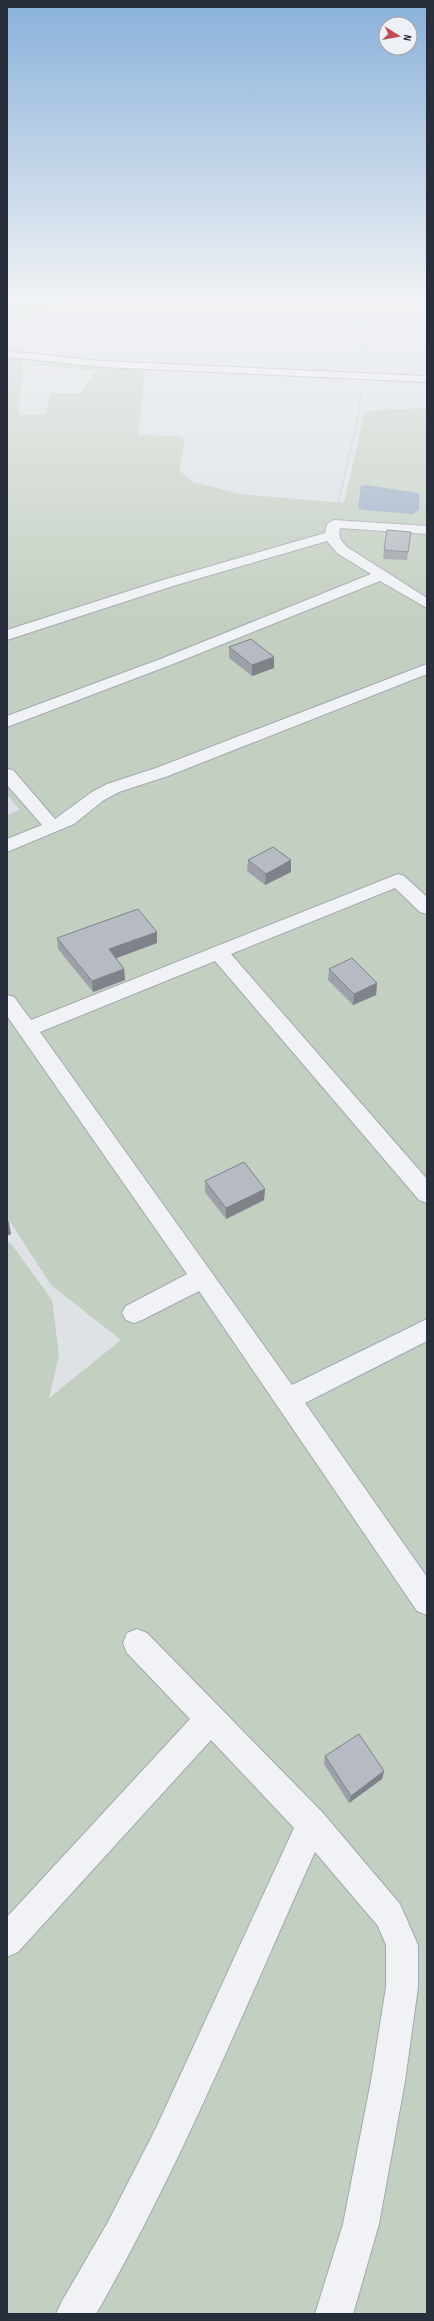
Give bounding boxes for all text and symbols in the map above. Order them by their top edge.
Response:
north arrow [378,16,418,56]
text: N [400,34,414,42]

